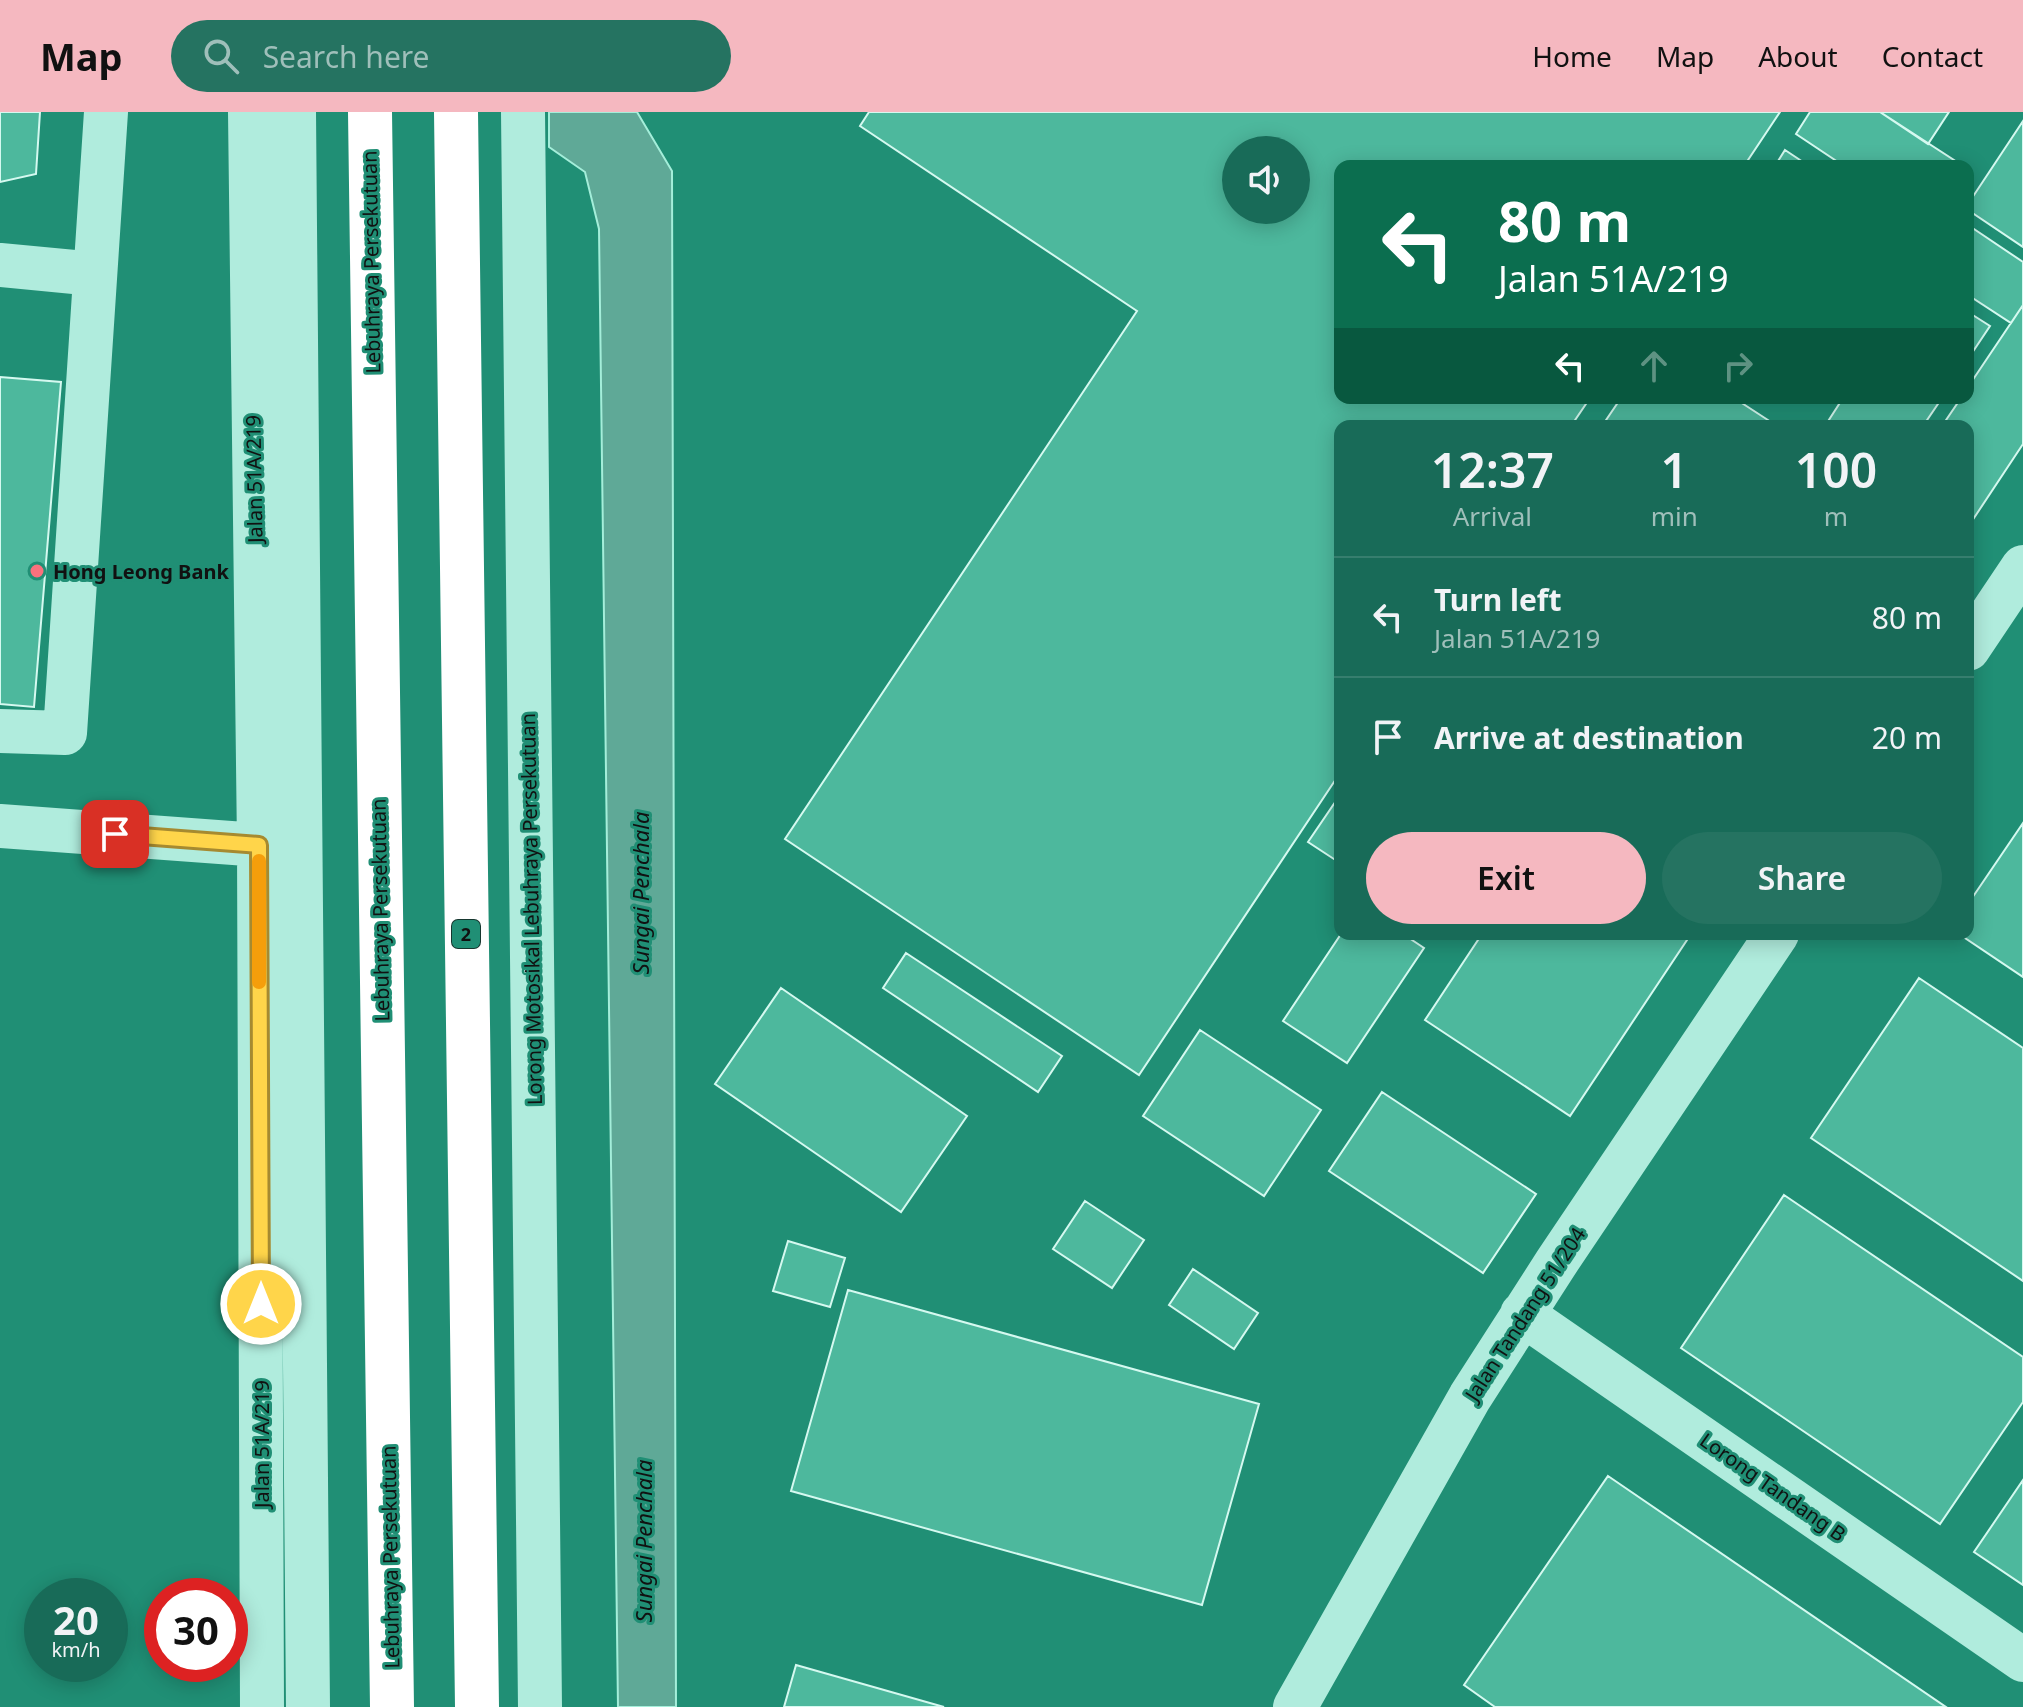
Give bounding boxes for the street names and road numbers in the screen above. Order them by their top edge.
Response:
street label: Lebuhraya Persekutuan [356,150,386,374]
street label: Jalan 51A/219 [239,415,269,545]
street label: Lorong Motosikal Lebuhraya Persekutuan [514,713,548,1105]
street label: Lebuhraya Persekutuan [365,798,395,1022]
road number: 2 [452,920,480,948]
street label: Jalan Tandang 51/204 [1458,1222,1592,1408]
street label: Jalan 51A/219 [248,1380,275,1510]
street label: Lorong Tandang B [1695,1427,1851,1547]
street label: Lebuhraya Persekutuan [375,1445,405,1669]

